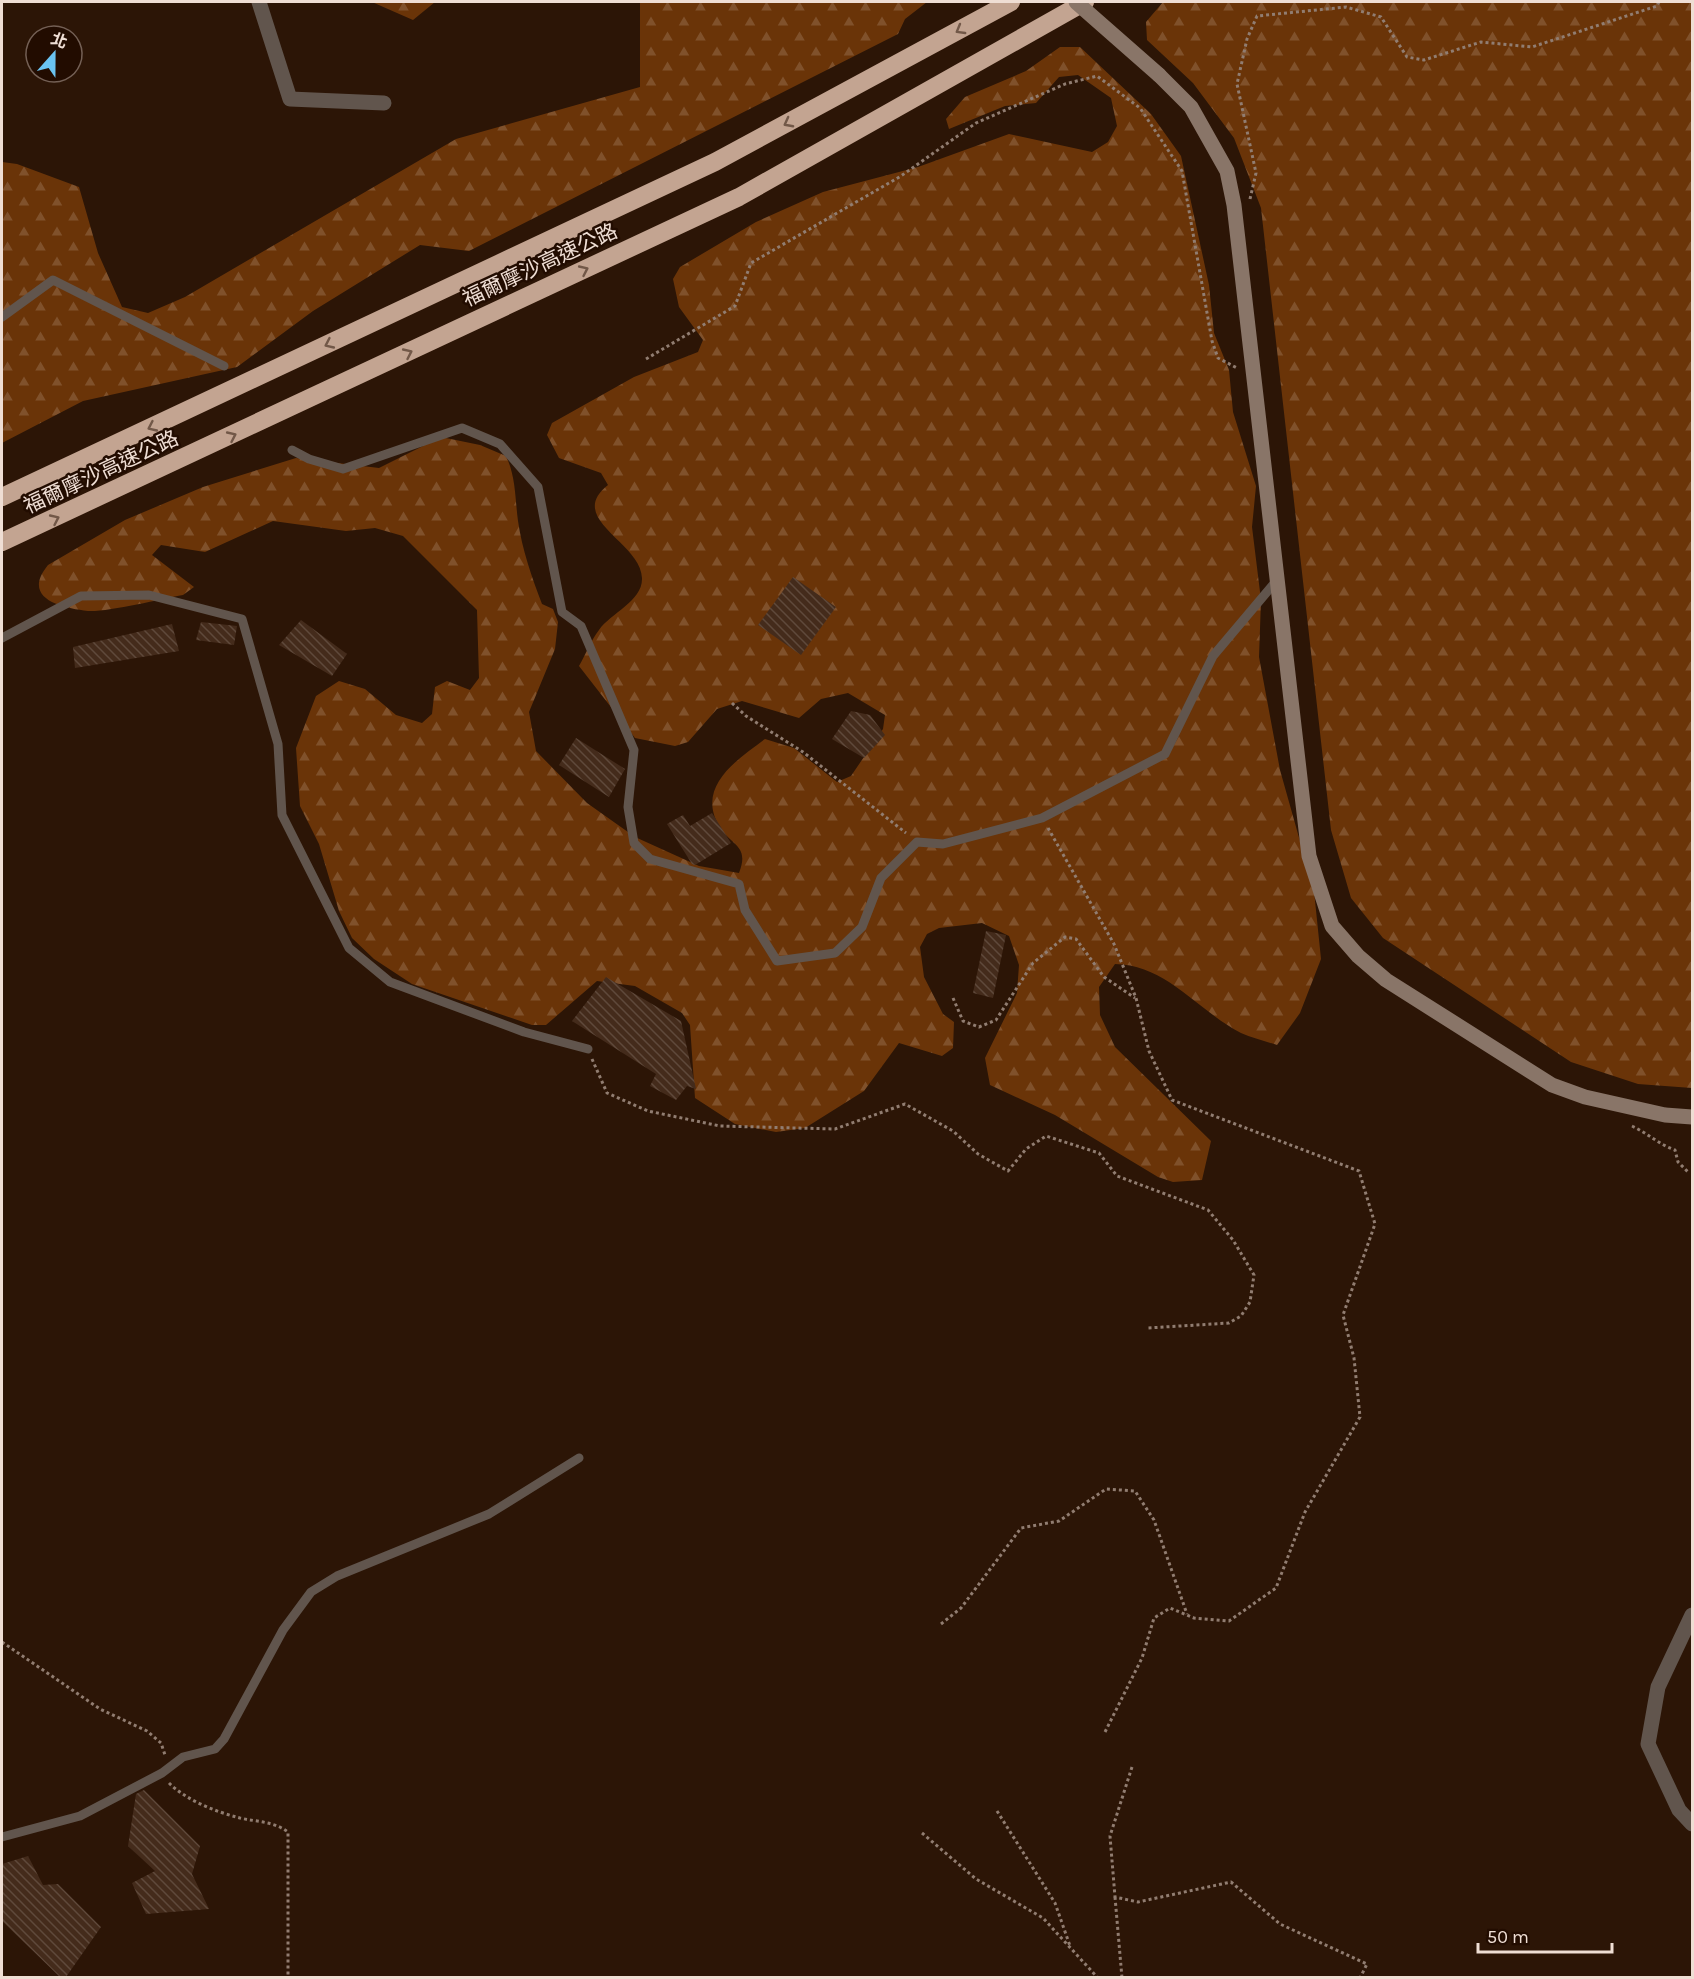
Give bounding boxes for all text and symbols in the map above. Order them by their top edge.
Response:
one-way arrow [956,23,966,35]
north arrow [24,24,84,84]
text: 北 [48,29,70,52]
one-way arrow [784,116,795,127]
street label: 福爾摩沙高速公路 [459,219,621,311]
one-way arrow [578,265,589,277]
one-way arrow [324,337,335,349]
one-way arrow [401,348,412,360]
one-way arrow [148,420,159,432]
street label: 福爾摩沙高速公路 [20,426,182,518]
one-way arrow [225,431,236,443]
one-way arrow [49,515,60,527]
scale bar [1478,1916,1612,1954]
text: 50 m [1487,1926,1529,1948]

